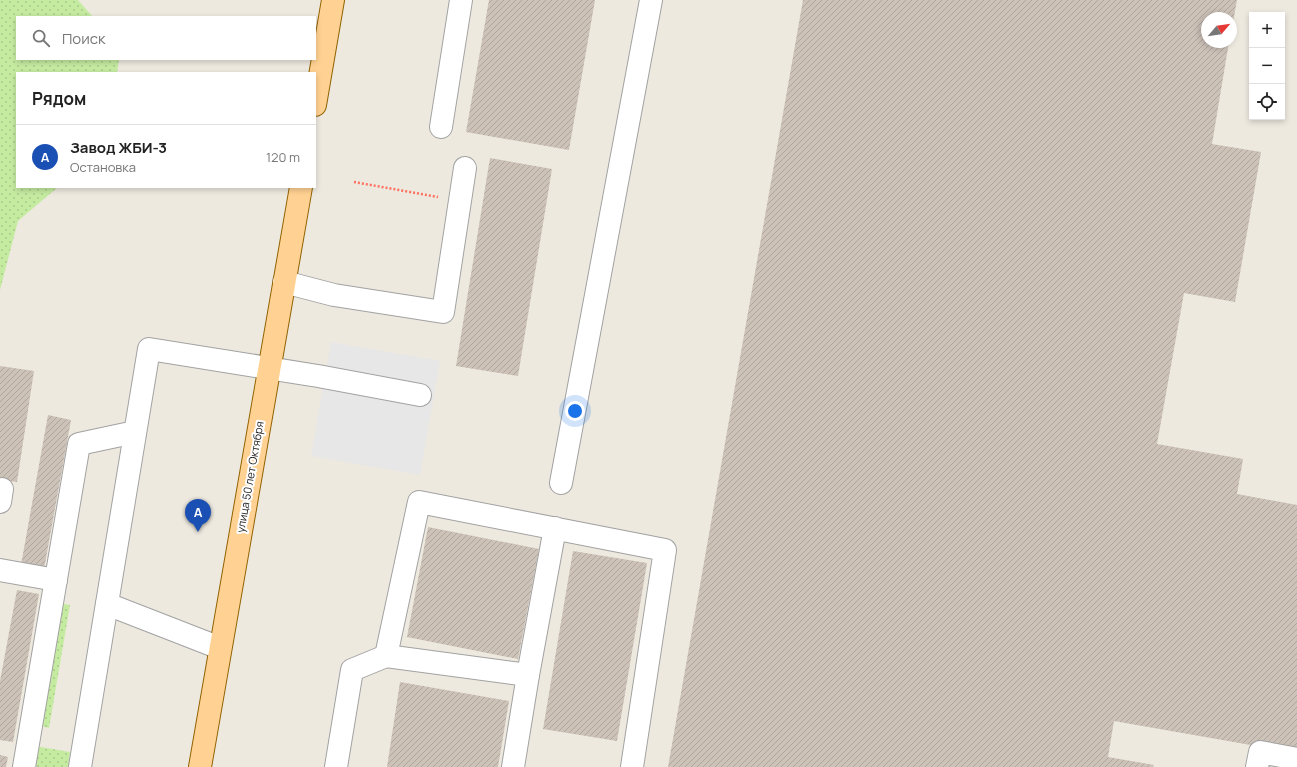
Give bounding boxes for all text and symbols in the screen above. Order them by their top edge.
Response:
north arrow [1201,12,1237,48]
map controls [1249,12,1285,120]
button: + [1249,12,1285,48]
search box [16,16,316,60]
icon: search [30,27,52,49]
text: Поиск [62,28,106,49]
button: − [1249,48,1285,84]
button: locate [1249,84,1285,120]
text: Рядом [32,87,86,110]
text: Завод ЖБИ-3 [70,137,167,158]
text: A [41,148,49,166]
text: 120 m [266,148,300,166]
text: Остановка [70,158,136,176]
your location [565,401,585,421]
street label: улица 50 лет Октября [232,420,267,534]
pin: A [185,499,211,532]

